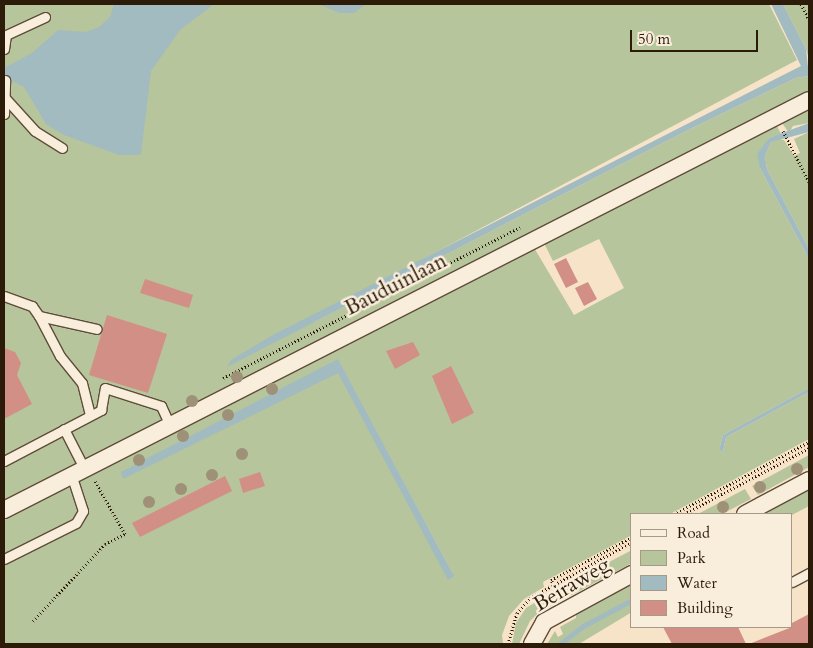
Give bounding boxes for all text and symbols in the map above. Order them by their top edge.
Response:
scale bar [633,20,760,52]
text: 50 m [638,29,670,49]
street label: Bauduinlaan [341,249,451,321]
legend [630,513,793,628]
text: Road [677,523,710,543]
text: Park [677,548,706,568]
street label: Beiraweg [529,552,615,618]
text: Water [677,573,717,593]
text: Building [677,598,733,618]

